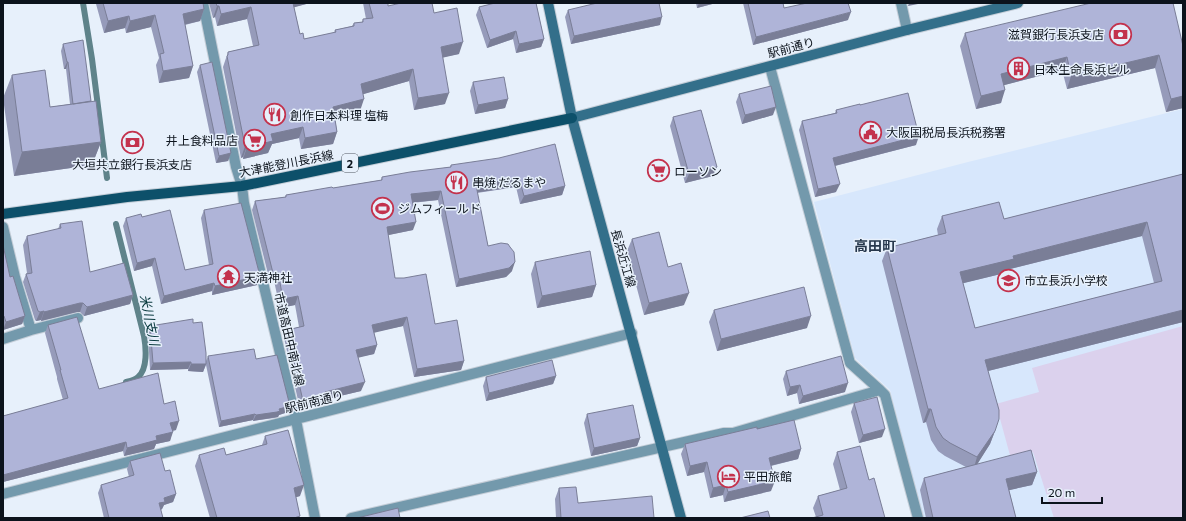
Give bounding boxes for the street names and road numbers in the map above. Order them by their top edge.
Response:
street label: 駅前通り [766,34,816,60]
street label: 大津能登川長浜線 [238,147,334,179]
road number: 2 [342,154,358,172]
street label: 長浜近江線 [609,227,639,289]
street label: 市道高田中南北線 [272,291,308,387]
street label: 駅前南通り [283,387,345,415]

